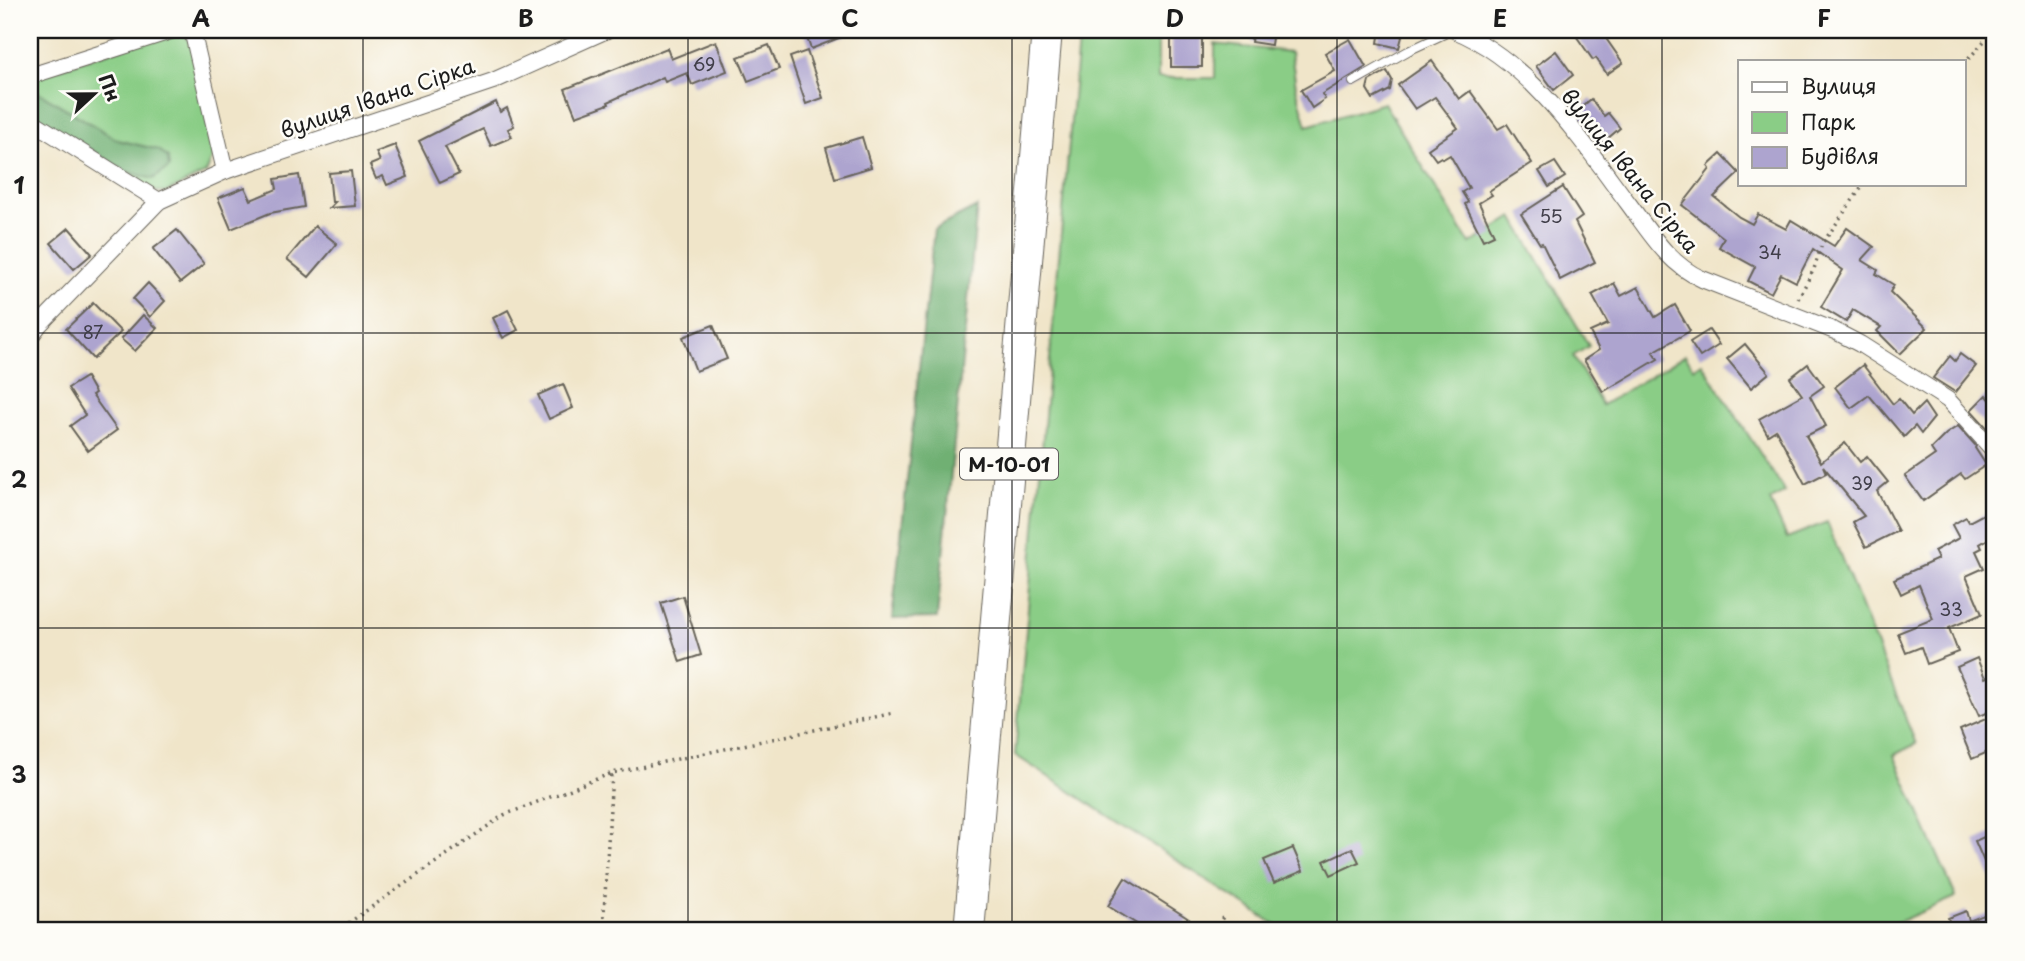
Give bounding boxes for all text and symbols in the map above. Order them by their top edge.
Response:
text: A [192,0,210,35]
text: B [518,0,534,35]
text: C [841,0,859,35]
text: D [1166,0,1184,35]
text: E [1493,0,1507,35]
text: F [1817,0,1831,35]
street label: вулиця Івана Сірка [275,49,479,145]
house number: 69 [693,50,715,77]
north arrow [60,60,130,130]
legend [1738,60,1966,186]
text: Пн [93,69,129,105]
text: Вулиця [1801,69,1877,101]
street label: вулиця Івана Сірка [1554,81,1708,259]
text: Парк [1801,105,1856,137]
text: Будівля [1801,139,1879,171]
text: 1 [14,167,25,202]
house number: 55 [1539,202,1563,229]
house number: 34 [1758,238,1782,265]
house number: 87 [83,318,103,345]
road number: М-10-01 [960,449,1058,480]
text: 2 [11,461,27,496]
house number: 39 [1851,469,1873,496]
house number: 33 [1939,595,1963,622]
text: 3 [11,756,27,791]

